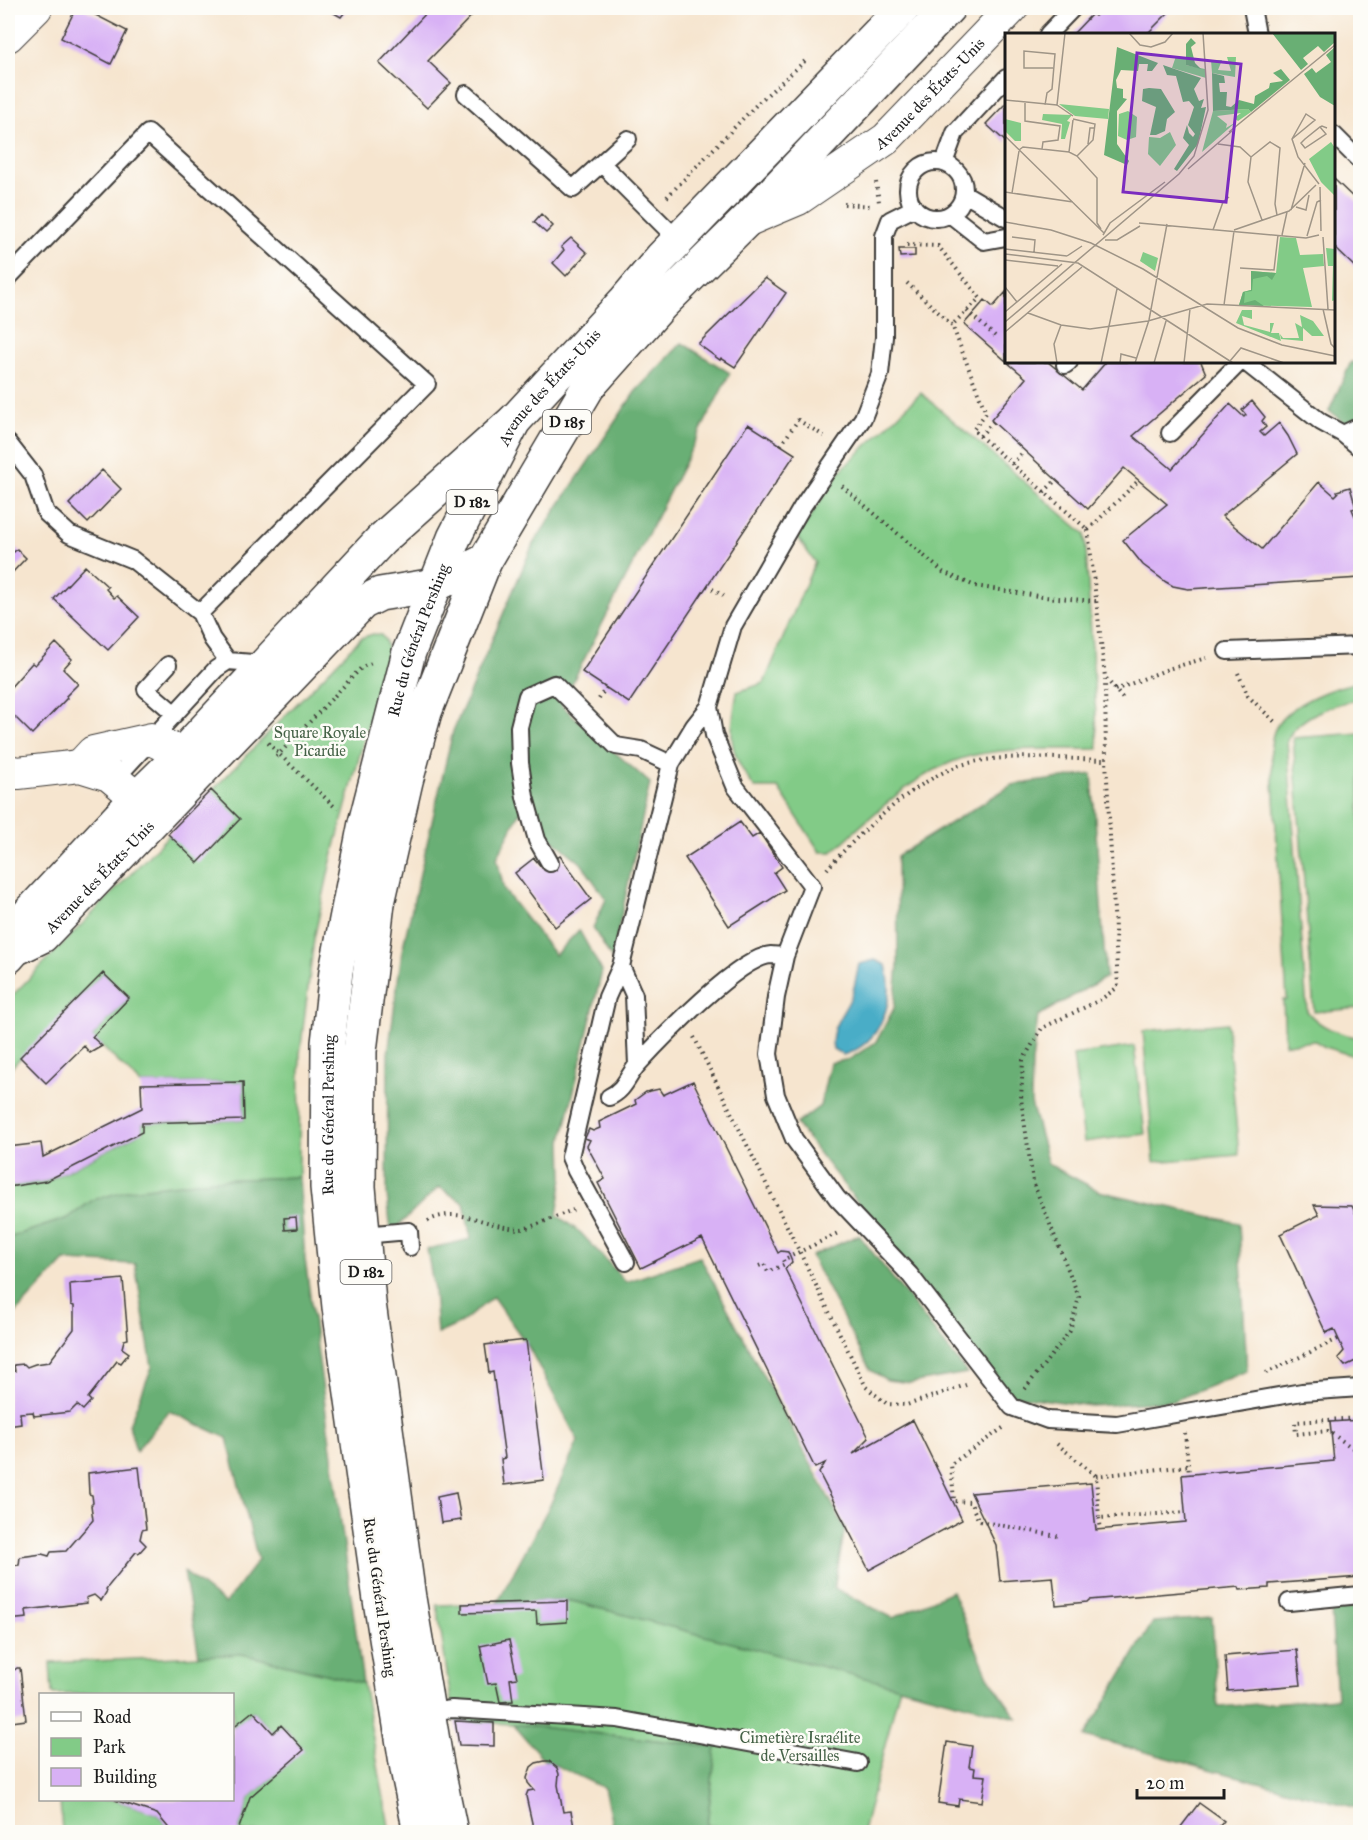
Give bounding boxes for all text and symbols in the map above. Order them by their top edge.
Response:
street label: Avenue des États-Unis [870,33,988,154]
inset map [1005,33,1335,363]
street label: Avenue des États-Unis [493,324,604,449]
road number: D 185 [543,410,591,434]
road number: D 182 [446,490,498,514]
street label: Rue du Général Pershing [383,560,454,718]
park label: Square Royale Picardie [274,723,367,760]
street label: Avenue des États-Unis [40,816,158,937]
street label: Rue du Général Pershing [317,1033,339,1196]
road number: D 182 [340,1260,392,1284]
street label: Rue du Général Pershing [358,1516,401,1679]
legend [39,1693,234,1801]
text: Road [93,1706,131,1728]
park label: Cimetière Israélite de Versailles [740,1728,861,1765]
text: Park [93,1736,126,1758]
scale bar [1137,1762,1224,1800]
text: Building [93,1766,157,1789]
text: 20 m [1146,1772,1184,1794]

